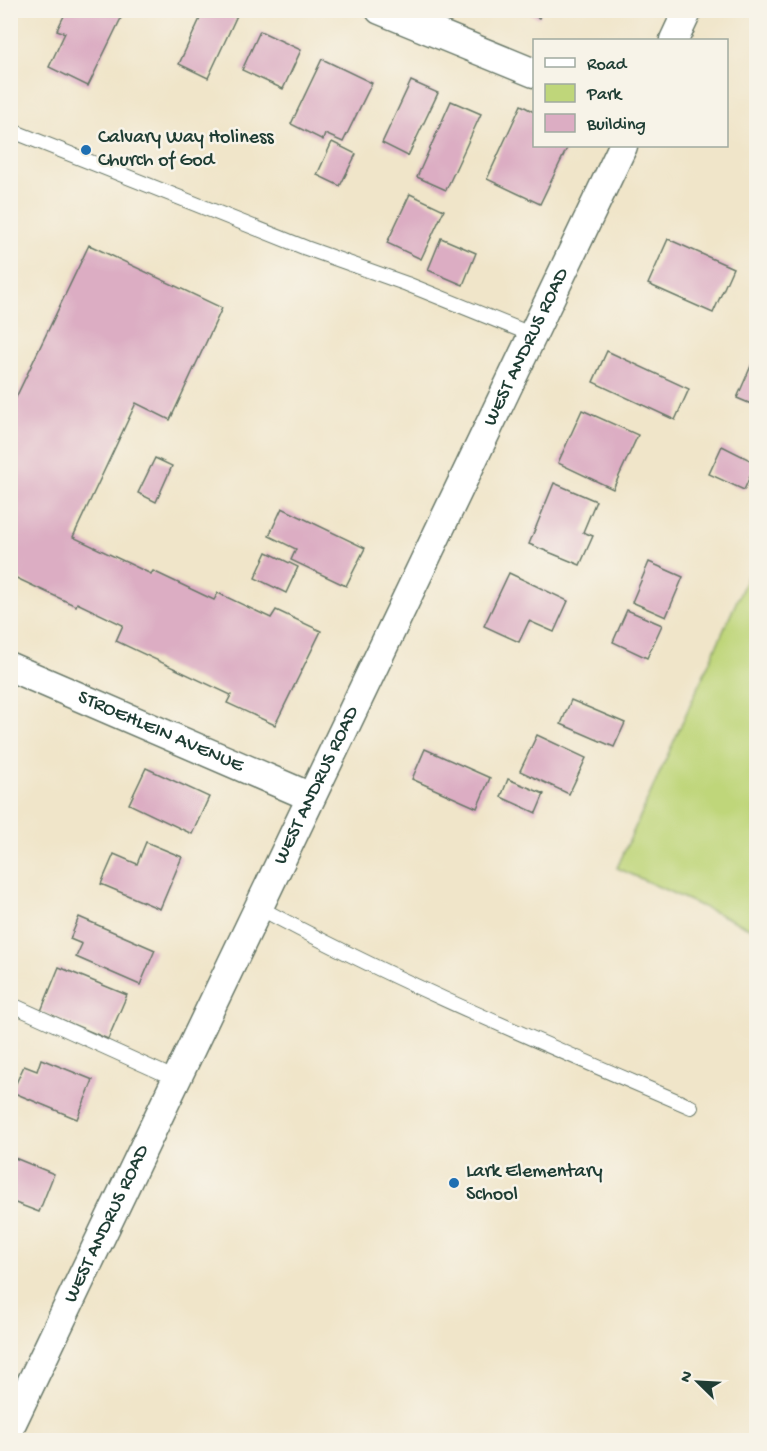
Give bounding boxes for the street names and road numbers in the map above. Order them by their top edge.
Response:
street label: WEST ANDRUS ROAD [479,264,575,430]
street label: STROEHLEIN AVENUE [74,686,248,779]
street label: WEST ANDRUS ROAD [269,702,365,868]
street label: WEST ANDRUS ROAD [60,1140,155,1307]

